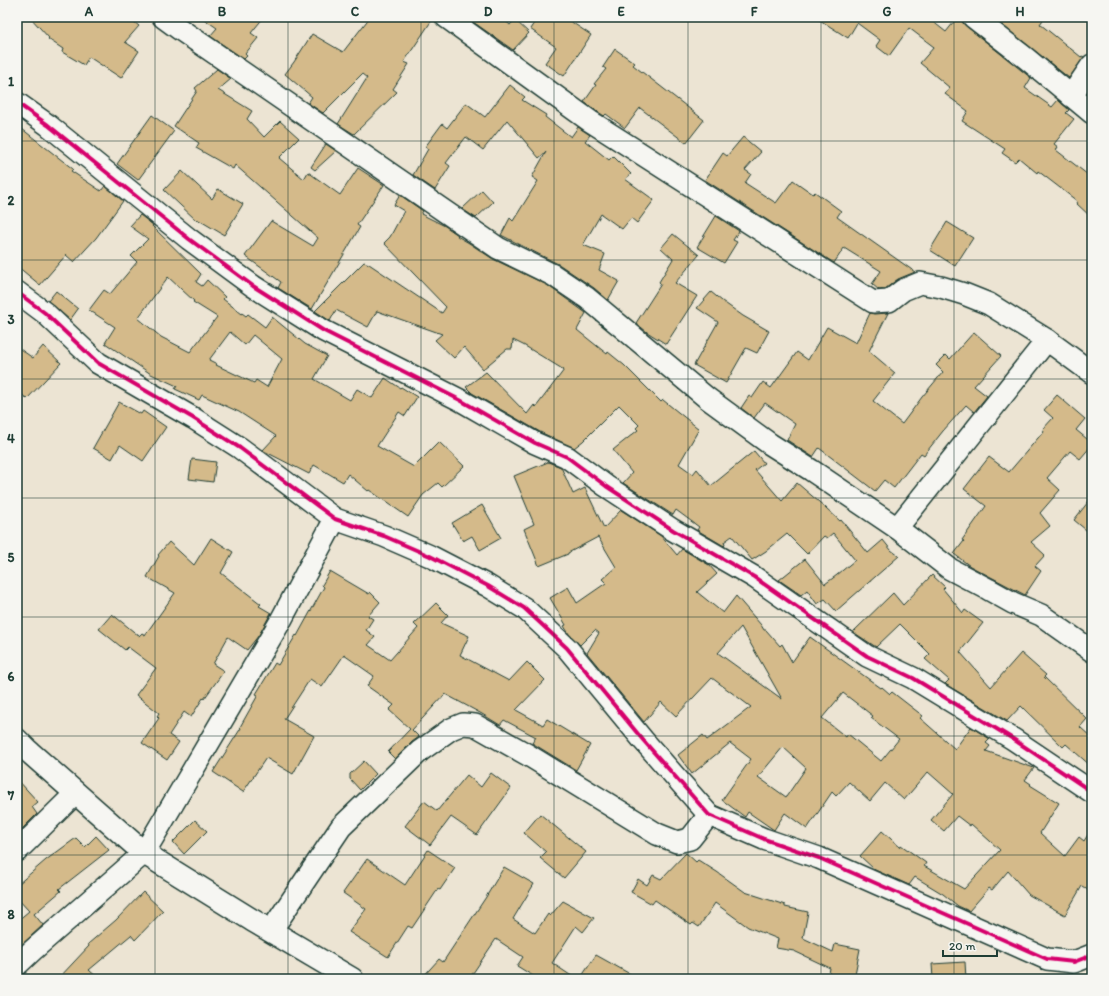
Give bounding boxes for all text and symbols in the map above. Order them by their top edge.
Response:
text: A [84,4,94,19]
text: B [218,4,227,19]
text: C [351,4,360,19]
text: D [484,4,493,19]
text: E [617,4,625,19]
text: F [751,4,758,19]
text: G [883,4,892,19]
text: H [1016,4,1025,19]
text: 1 [8,74,14,89]
text: 2 [8,193,15,208]
text: 3 [7,312,15,327]
text: 4 [7,431,15,446]
text: 5 [8,550,15,565]
text: 6 [8,669,15,684]
text: 7 [7,788,15,803]
text: 8 [7,907,15,922]
scale bar [943,932,997,958]
text: 20 m [949,939,976,953]

